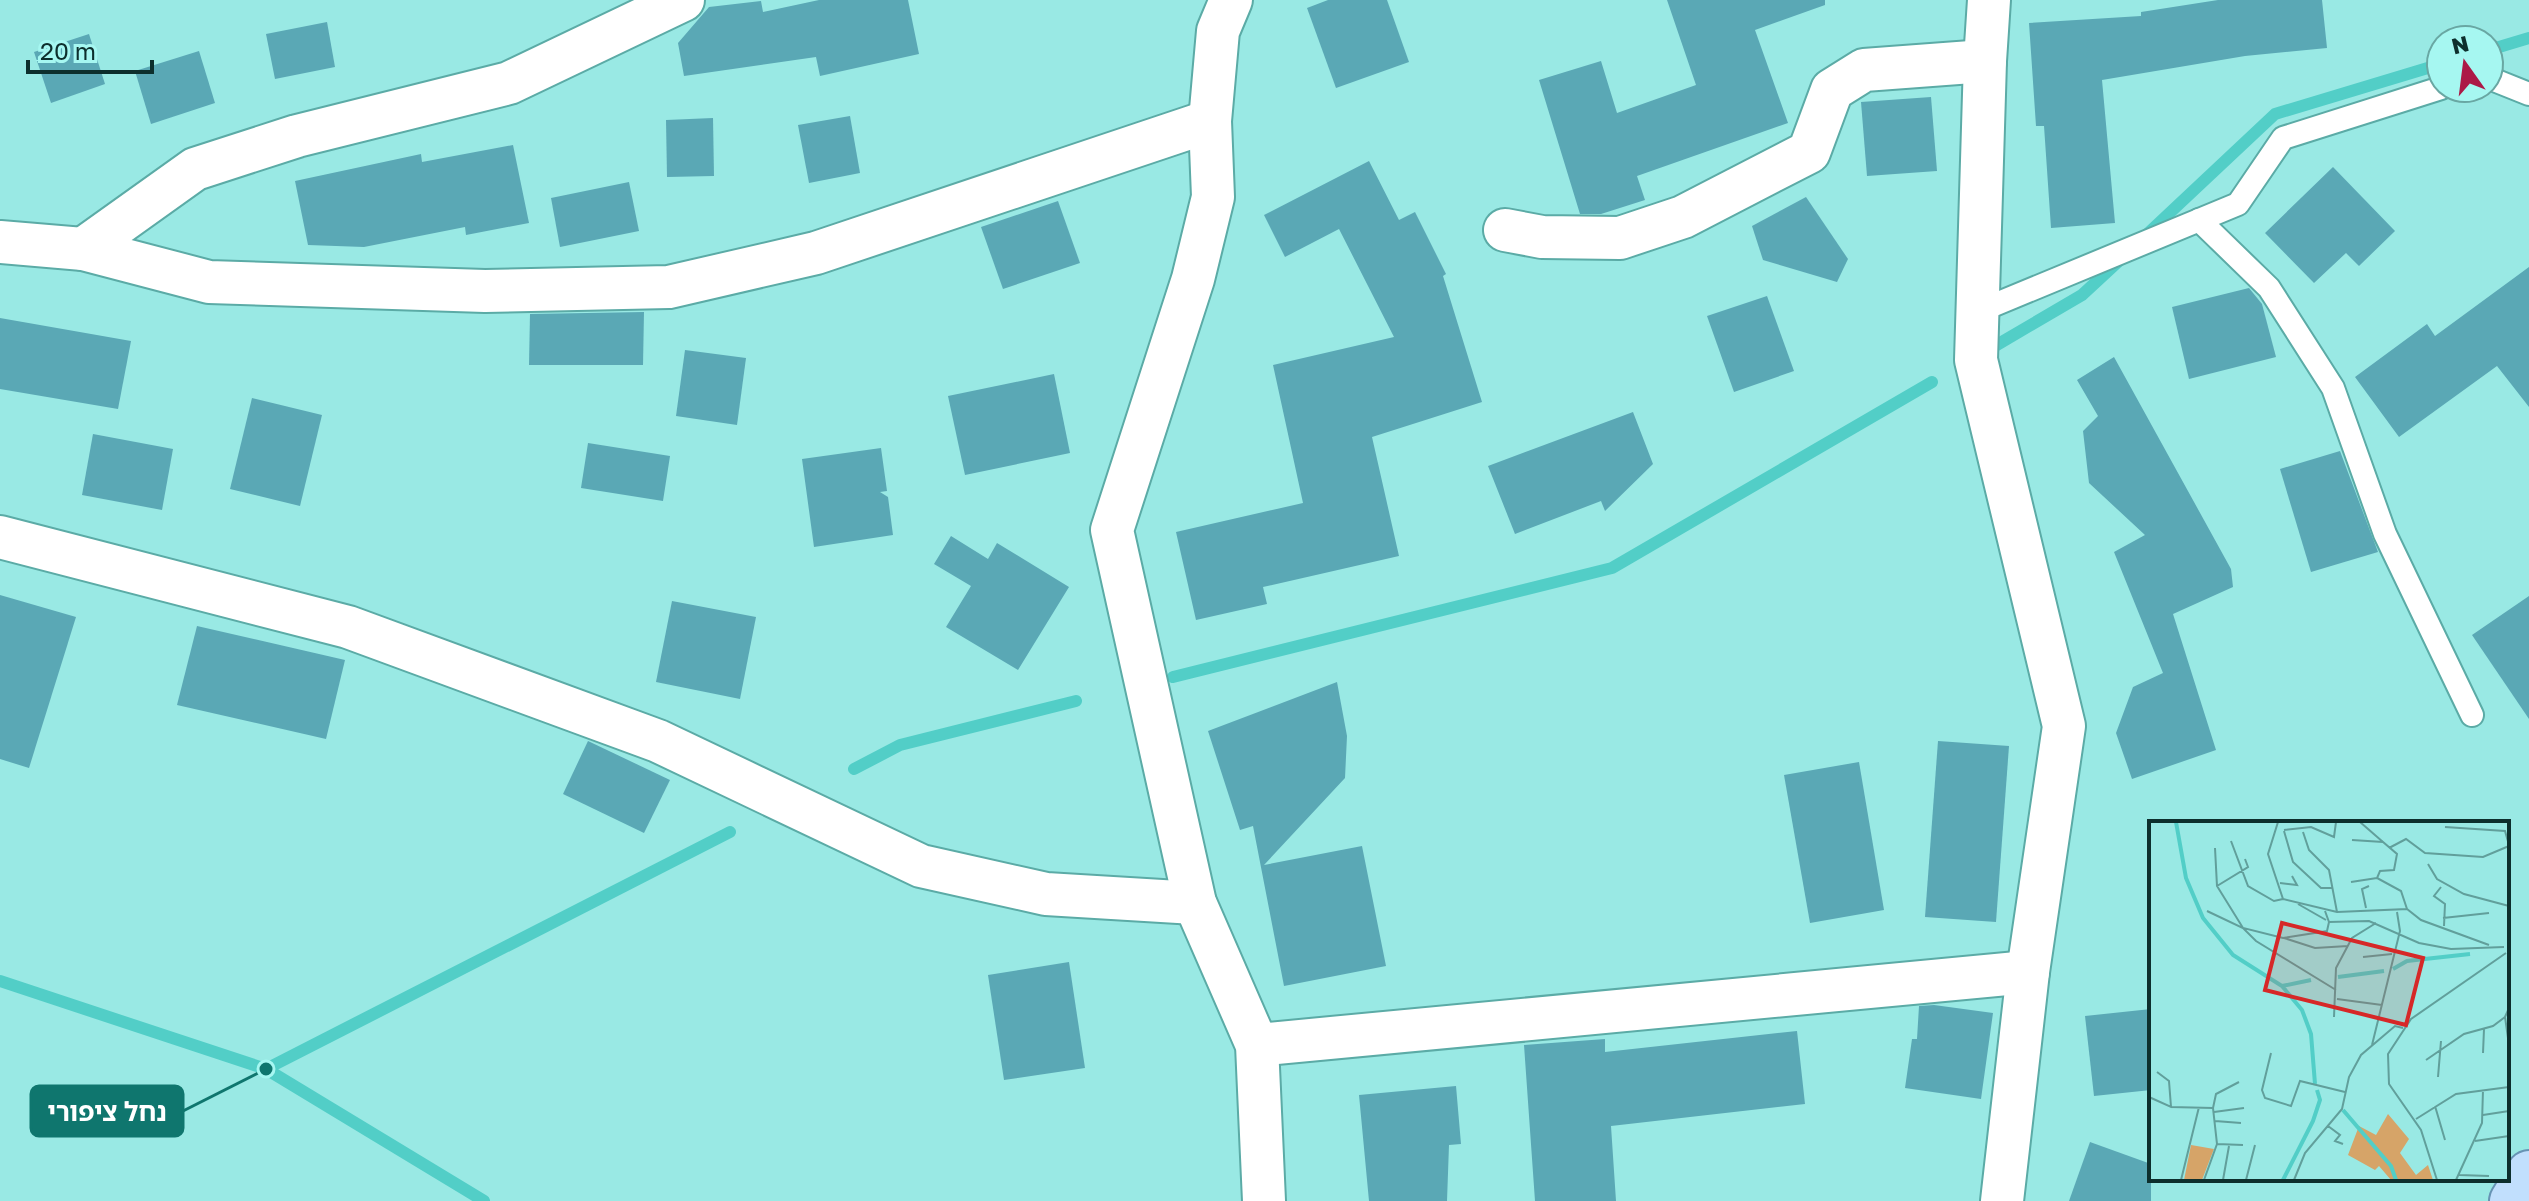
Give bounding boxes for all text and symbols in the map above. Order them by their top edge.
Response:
scale bar [28,24,152,74]
north arrow [2425,24,2505,104]
text: N [2449,29,2471,59]
text: 20 m [40,36,96,65]
inset map [2149,821,2509,1181]
callout: נחל ציפורי [31,1086,183,1136]
text: נחל ציפורי [47,1096,167,1127]

